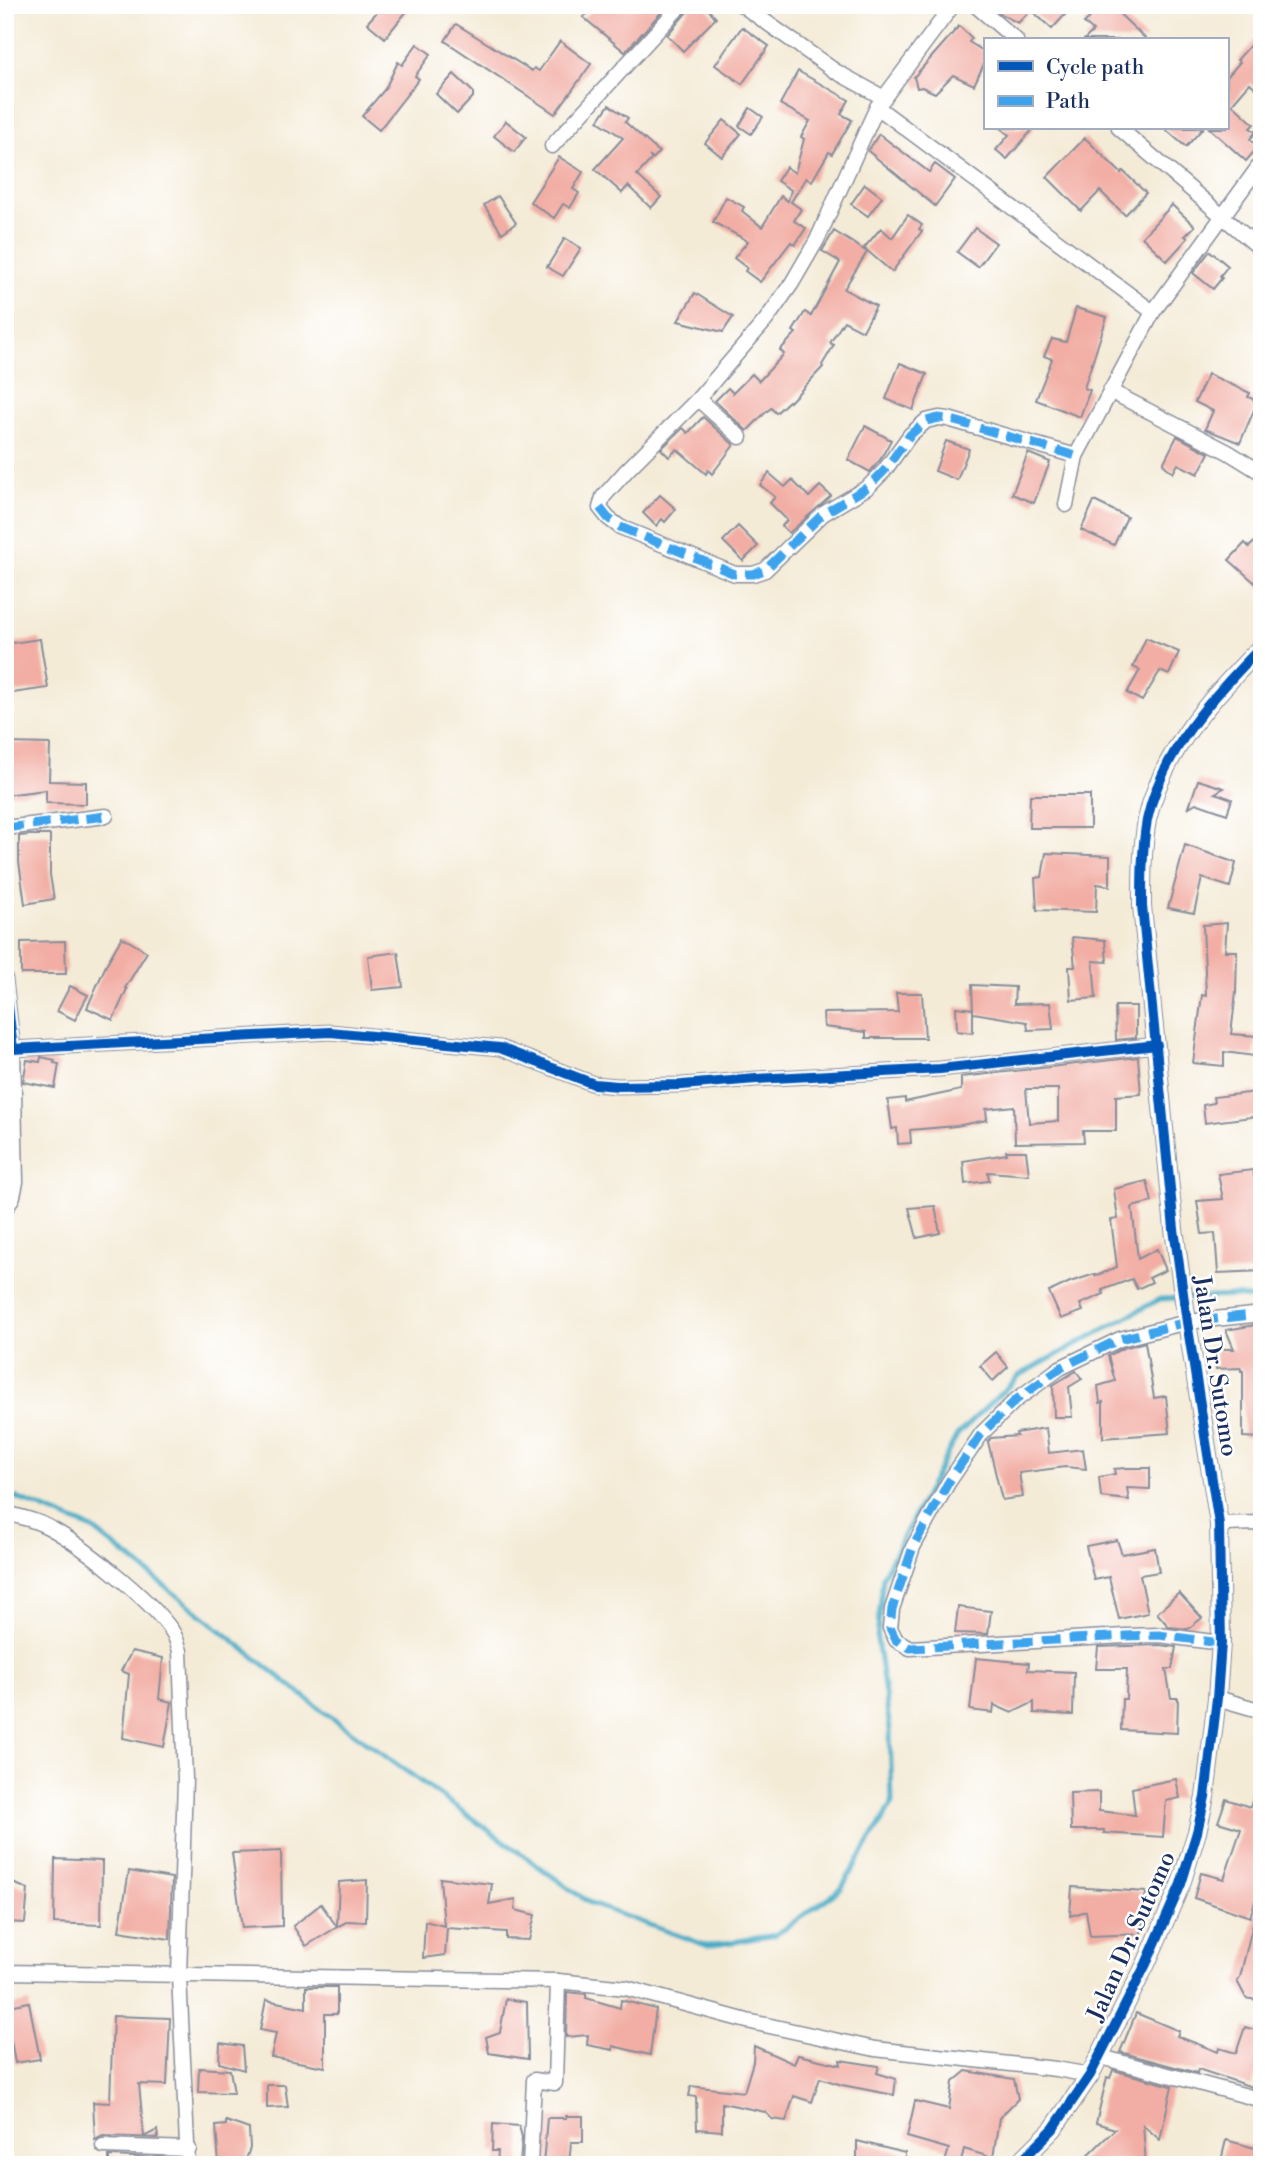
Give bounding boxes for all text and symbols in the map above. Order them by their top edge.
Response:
legend [984,38,1228,130]
text: Cycle path [1046,55,1145,81]
text: Path [1046,89,1091,115]
street label: Jalan Dr. Sutomo [1186,1272,1244,1459]
street label: Jalan Dr. Sutomo [1081,1847,1183,2027]

